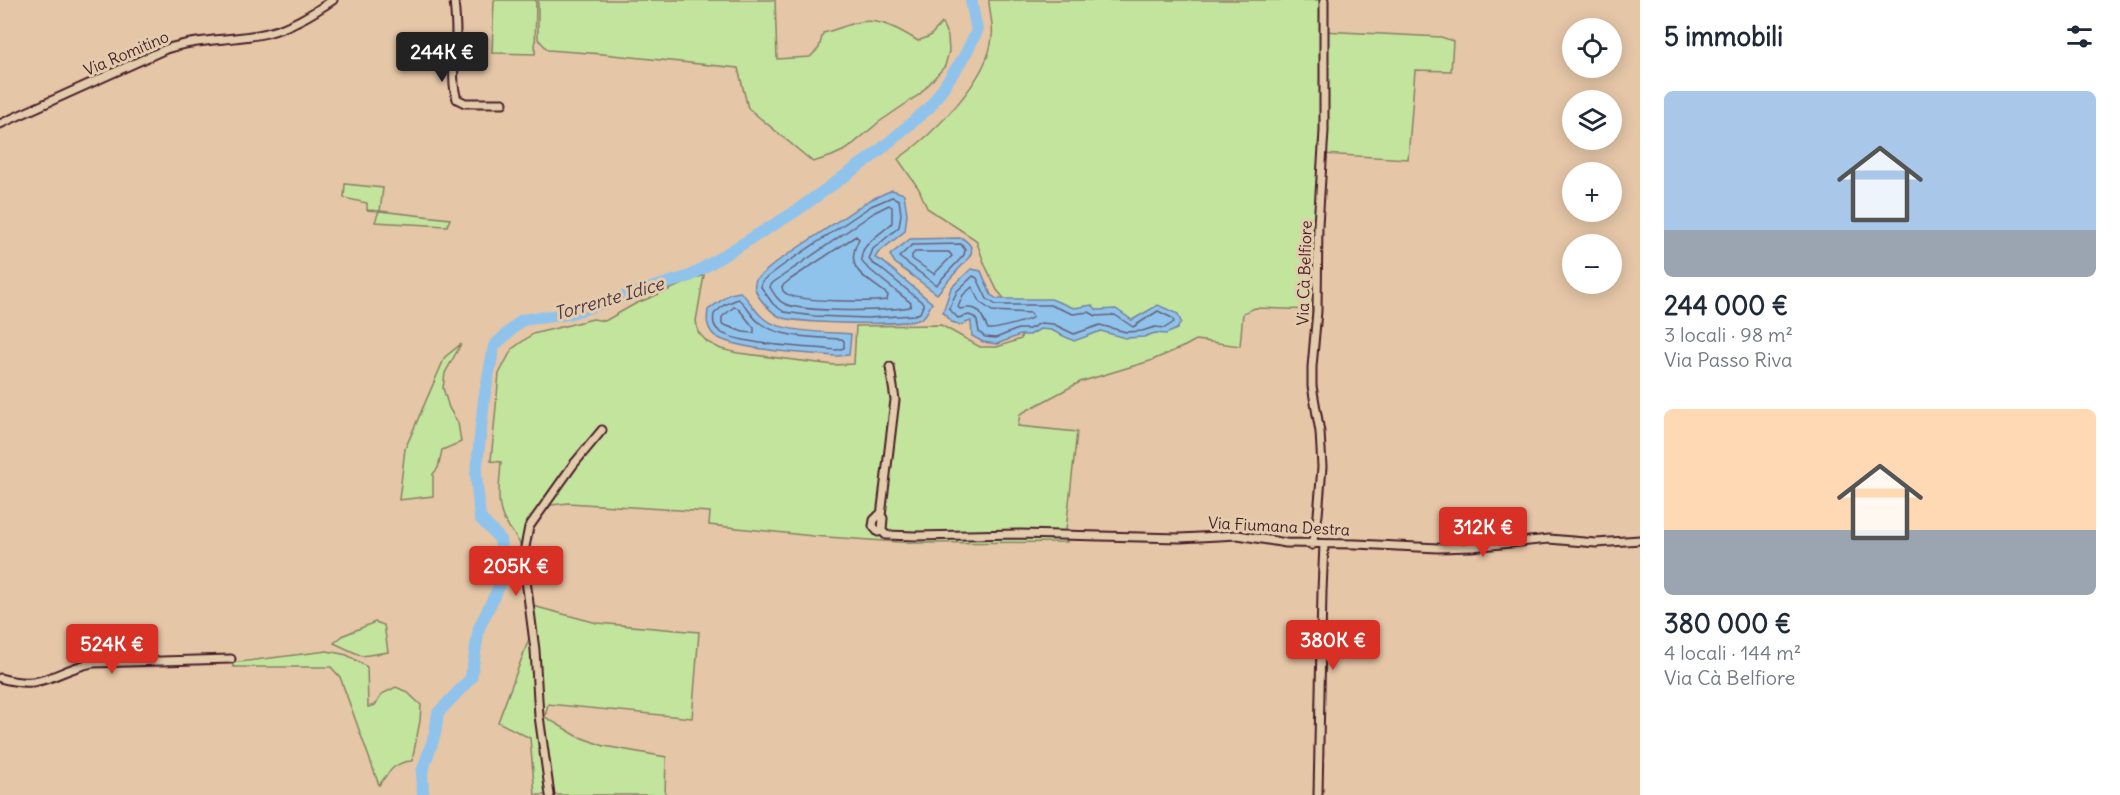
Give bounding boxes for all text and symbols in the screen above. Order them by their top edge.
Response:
map controls [1562,18,1622,294]
button: locate [1562,18,1622,78]
text: 5 immobili [1664,20,1783,53]
icon: filters [2063,20,2096,53]
street label: Via Romitino [80,26,172,80]
pin: 244K € [393,32,491,83]
text: 244K € [410,39,474,64]
button: layers [1562,90,1622,150]
icon: home [1826,130,1934,238]
button: + [1562,162,1622,222]
street label: Via Cà Belfiore [1292,220,1316,326]
button: − [1562,234,1622,294]
water label: Torrente Idice [551,272,668,325]
text: 244 000 € [1664,289,1788,322]
text: 3 locali · 98 m² [1664,322,1793,347]
text: Via Passo Riva [1664,347,1793,372]
icon: home [1826,448,1934,556]
pin: 312K € [1434,507,1532,558]
street label: Via Fiumana Destra [1208,512,1350,540]
text: 312K € [1453,514,1513,539]
pin: 205K € [467,546,565,597]
text: 205K € [483,553,549,578]
text: 380 000 € [1664,607,1791,640]
pin: 380K € [1284,620,1382,671]
pin: 524K € [63,624,161,675]
text: 380K € [1300,627,1366,652]
text: 524K € [80,631,144,656]
text: 4 locali · 144 m² [1664,640,1801,665]
text: Via Cà Belfiore [1664,665,1795,690]

